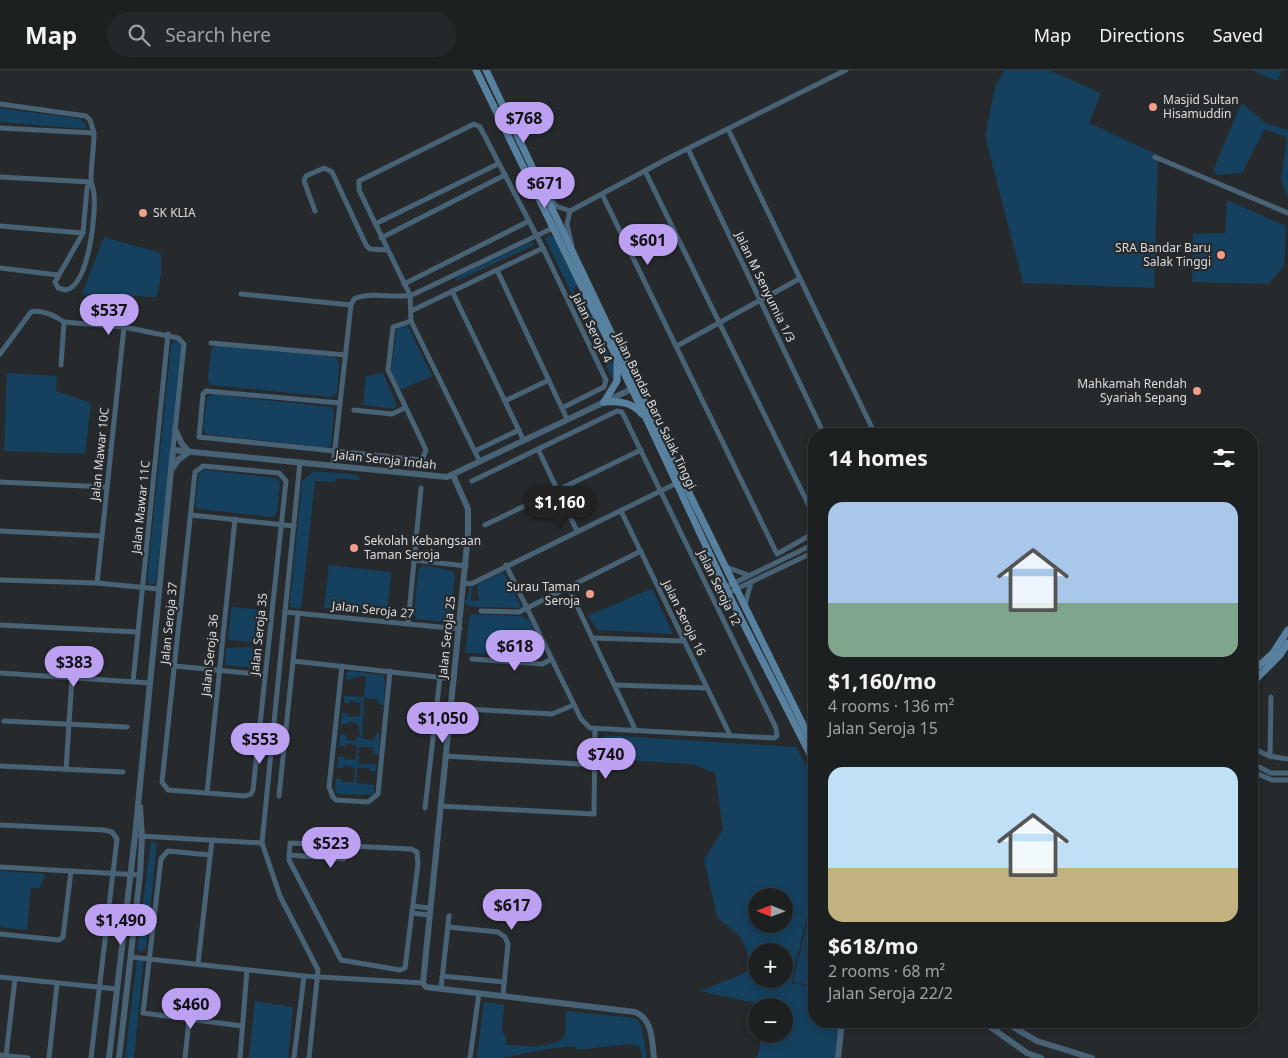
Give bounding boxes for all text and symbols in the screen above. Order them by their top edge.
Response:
search box [107,12,457,57]
text: Map [25,18,77,51]
icon: search [125,21,153,49]
text: Search here [165,22,271,48]
text: Map [1034,23,1071,47]
text: Directions [1099,23,1185,47]
text: Saved [1213,23,1263,47]
place label: Masjid Sultan Hisamuddin [1163,91,1239,122]
marker: Masjid Sultan Hisamuddin [1147,101,1159,113]
pin: $768 [494,102,554,144]
text: $768 [506,107,542,129]
pin: $671 [515,166,575,209]
text: $671 [527,172,563,194]
place label: SK KLIA [153,204,196,221]
marker: SK KLIA [137,207,149,219]
pin: $601 [618,224,678,266]
street label: Jalan M Senyumia 1/3 [731,228,800,345]
text: $601 [630,229,666,251]
place label: SRA Bandar Baru Salak Tinggi [1115,239,1211,270]
marker: SRA Bandar Baru Salak Tinggi [1215,249,1227,261]
street label: Jalan Seroja 4 [568,289,617,366]
pin: $537 [79,294,139,336]
text: $537 [91,299,127,321]
street label: Jalan Bandar Baru Salak Tinggi [610,329,701,492]
place label: Mahkamah Rendah Syariah Sepang [1077,375,1187,406]
marker: Mahkamah Rendah Syariah Sepang [1191,385,1203,397]
street label: Jalan Mawar 10C [86,406,113,502]
text: 14 homes [828,444,928,472]
icon: filters [1210,444,1238,472]
street label: Jalan Seroja Indah [334,446,437,473]
street label: Jalan Mawar 11C [127,459,154,555]
pin: $1,160 [519,486,601,528]
text: $1,160 [535,491,585,513]
place label: Sekolah Kebangsaan Taman Seroja [364,532,481,563]
icon: home [988,535,1078,625]
marker: Sekolah Kebangsaan Taman Seroja [348,542,360,554]
street label: Jalan Seroja 12 [693,546,745,629]
street label: Jalan Seroja 16 [658,576,710,659]
place label: Surau Taman Seroja [506,578,580,609]
street label: Jalan Seroja 37 [156,581,181,666]
marker: Surau Taman Seroja [584,588,596,600]
street label: Jalan Seroja 35 [246,592,271,677]
street label: Jalan Seroja 25 [434,595,459,680]
street label: Jalan Seroja 27 [330,597,415,622]
street label: Jalan Seroja 36 [197,613,222,698]
pin: $618 [485,630,545,672]
text: $618 [497,635,533,657]
pin: $383 [44,646,104,688]
text: $383 [56,651,92,673]
text: $1,160/mo [828,667,936,695]
text: 4 rooms · 136 m² [828,695,954,717]
pin: $1,050 [402,702,484,744]
text: $1,050 [418,707,468,729]
text: Jalan Seroja 15 [828,717,938,739]
pin: $553 [230,722,290,765]
text: $553 [242,728,278,750]
pin: $740 [576,738,636,780]
text: $740 [588,743,624,765]
icon: home [988,800,1078,890]
pin: $523 [301,826,361,869]
text: $523 [313,832,349,854]
pin: $617 [482,888,542,931]
north arrow [748,888,792,932]
map controls [748,888,793,1043]
text: $617 [494,894,530,916]
pin: $1,490 [80,904,162,946]
text: $1,490 [96,909,146,931]
text: $618/mo [828,932,918,960]
button: + [748,943,793,988]
text: 2 rooms · 68 m² [828,960,945,982]
text: Jalan Seroja 22/2 [828,982,953,1004]
pin: $460 [161,988,221,1030]
text: $460 [173,993,209,1015]
button: − [748,998,793,1043]

